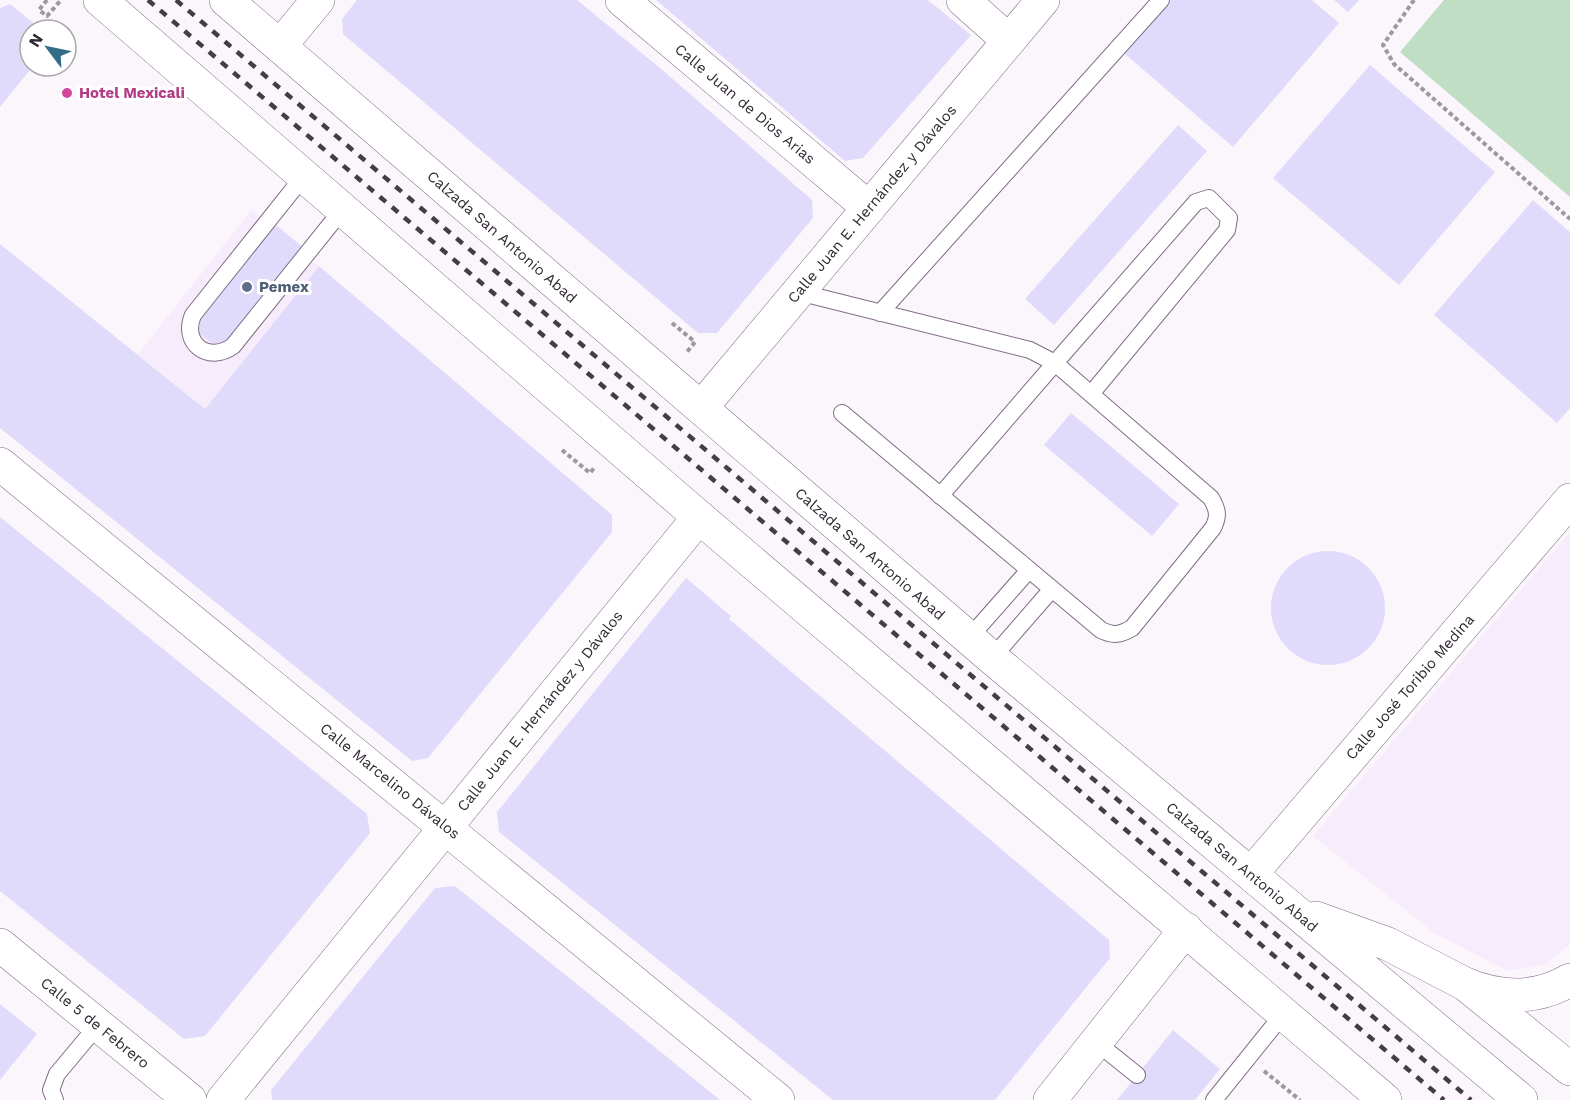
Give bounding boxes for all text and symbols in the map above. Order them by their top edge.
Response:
north arrow [18,18,78,78]
text: N [25,30,47,50]
street label: Calle Juan de Dios Arias [671,40,819,168]
place label: Hotel Mexicali [79,84,185,102]
marker: Hotel Mexicali [60,86,74,100]
street label: Calle Juan E. Hernández y Dávalos [784,101,960,307]
street label: Calzada San Antonio Abad [423,167,581,307]
place label: Pemex [259,278,309,296]
marker: Pemex [240,280,254,294]
street label: Calzada San Antonio Abad [791,484,949,624]
street label: Calle Juan E. Hernández y Dávalos [453,607,627,815]
street label: Calle José Toribio Medina [1342,610,1478,763]
street label: Calle Marcelino Dávalos [317,719,464,843]
street label: Calzada San Antonio Abad [1162,798,1322,936]
street label: Calle 5 de Febrero [37,974,153,1072]

